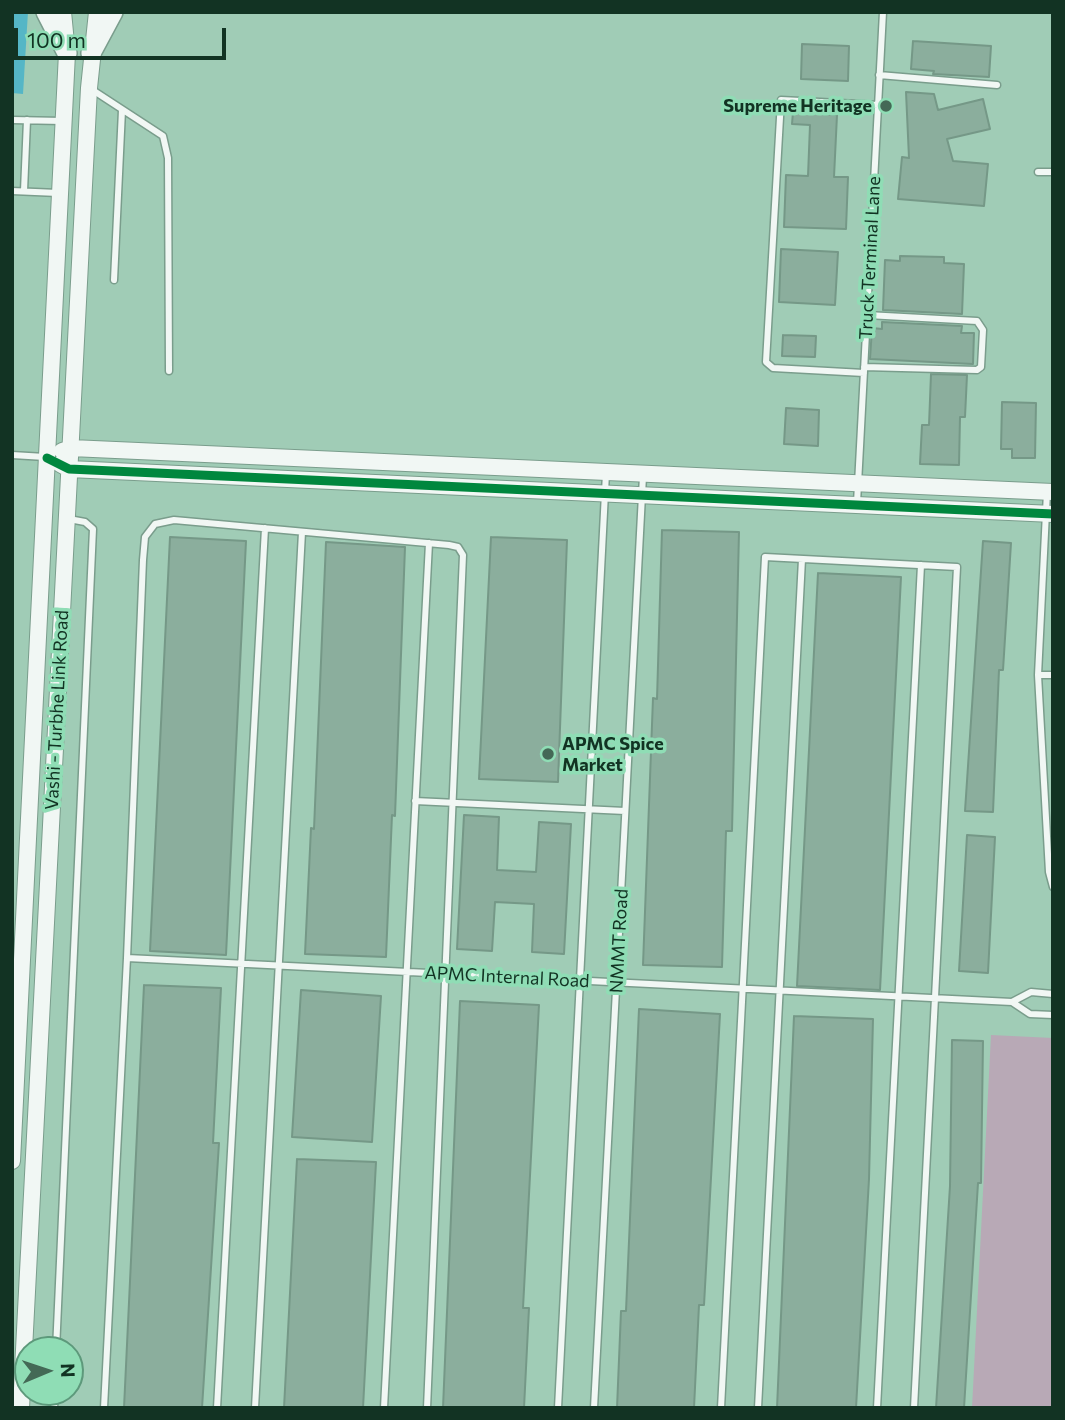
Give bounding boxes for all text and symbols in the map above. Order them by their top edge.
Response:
scale bar [18,14,229,58]
text: 100 m [27,27,86,52]
place label: Supreme Heritage [723,95,872,117]
marker: Supreme Heritage [878,98,894,114]
street label: Truck Terminal Lane [855,176,885,340]
street label: Vashi - Turbhe Link Road [41,610,73,810]
place label: APMC Spice Market [562,733,664,776]
marker: APMC Spice Market [540,746,556,762]
street label: NMMT Road [605,888,633,994]
street label: APMC Internal Road [424,962,590,992]
north arrow [14,1336,84,1406]
text: N [57,1363,80,1378]

